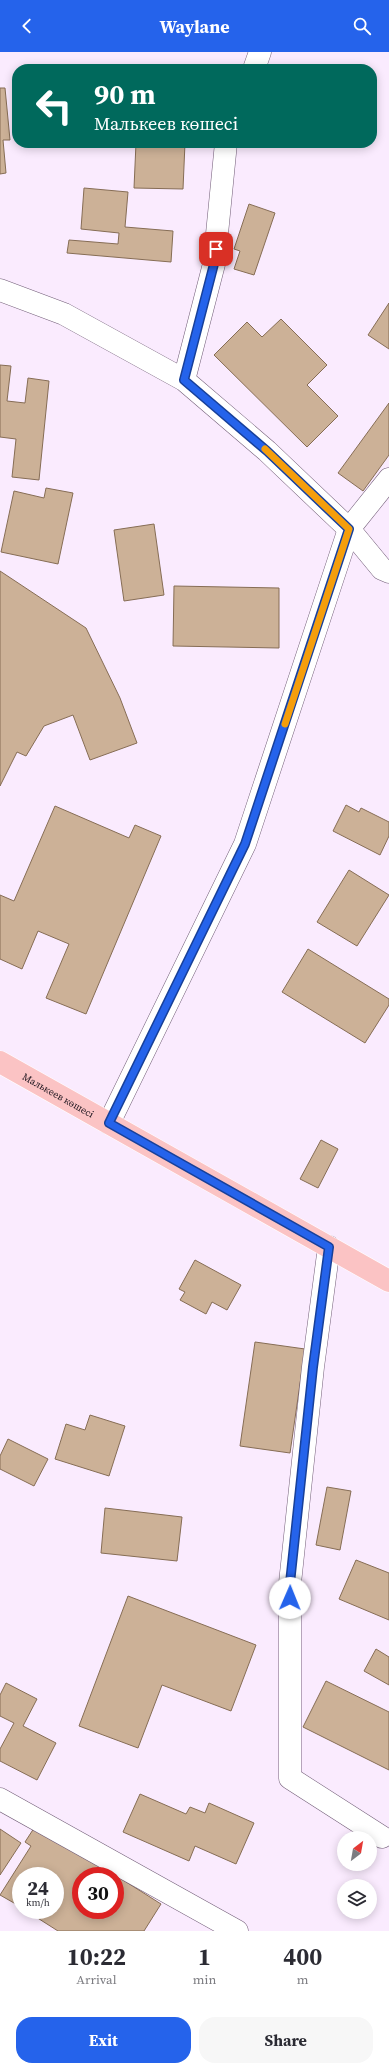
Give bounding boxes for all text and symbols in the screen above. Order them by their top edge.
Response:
text: Waylane [159,14,230,39]
icon: back [16,15,38,37]
icon: search [351,15,373,37]
text: 90 m [94,75,156,113]
icon: left [28,80,80,132]
text: Малькеев көшесі [94,111,238,136]
pin [199,232,233,266]
icon: arrive [205,238,227,260]
street label: Малькеев көшесі [20,1070,97,1120]
position arrow [269,1577,311,1619]
north arrow [337,1831,377,1871]
map controls [337,1831,377,1919]
speed limit sign: 30 [72,1867,124,1919]
text: 24 [27,1874,49,1902]
button: layers [337,1879,377,1919]
text: km/h [26,1896,50,1909]
text: 10:22 [67,1940,126,1973]
text: 1 [198,1940,211,1973]
text: 400 [283,1940,322,1973]
text: Arrival [76,1971,117,1988]
text: min [193,1971,216,1988]
text: m [297,1971,309,1988]
button: Exit [16,2017,191,2063]
button: Share [199,2017,373,2063]

